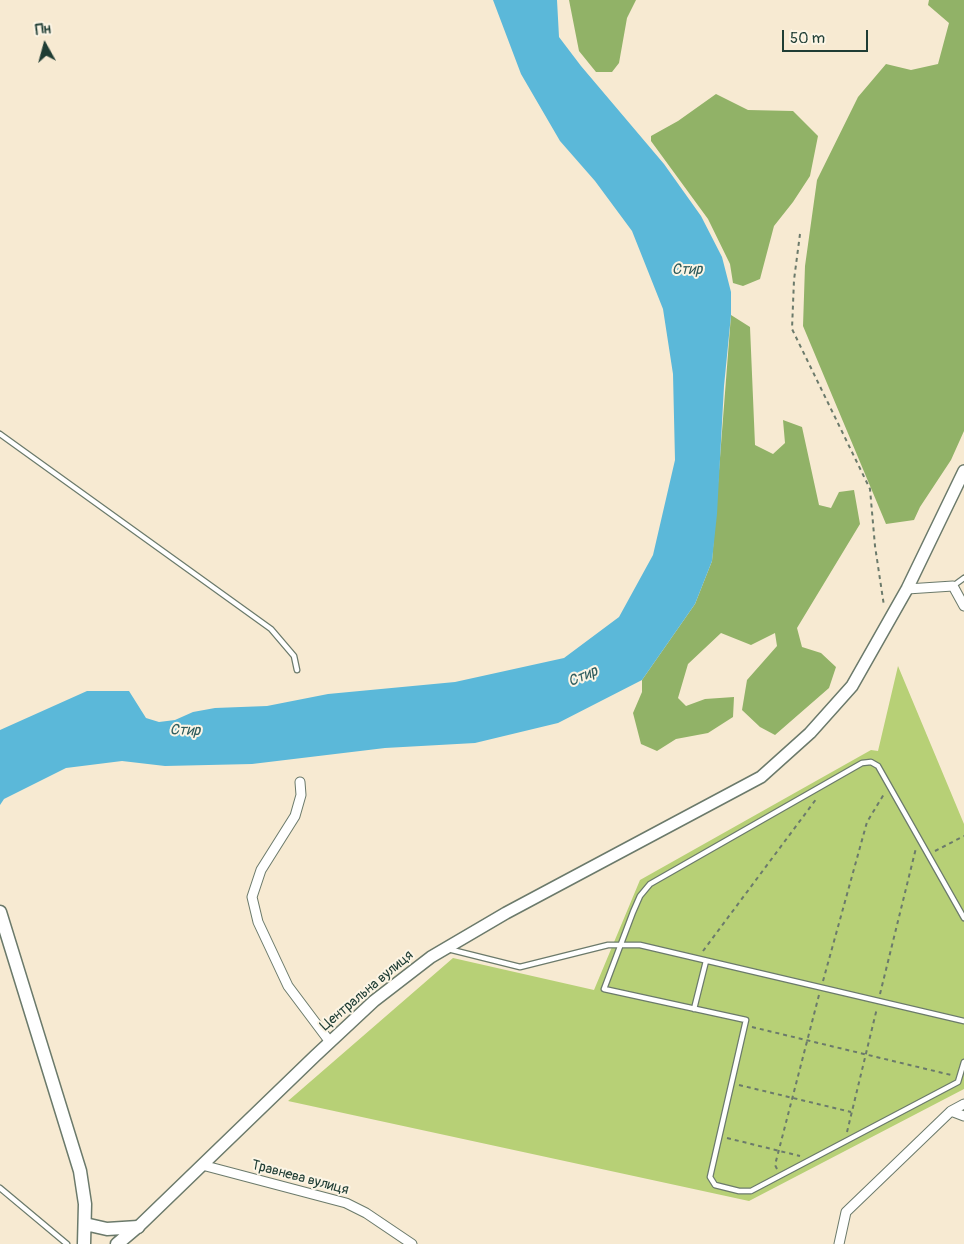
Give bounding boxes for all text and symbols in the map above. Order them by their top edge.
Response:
north arrow [20,20,70,70]
text: Пн [34,20,52,39]
scale bar [784,20,870,52]
text: 50 m [790,29,825,48]
water label: Стир [672,261,702,279]
water label: Стир [565,663,601,691]
water label: Стир [169,721,201,741]
street label: Центральна вулиця [317,947,417,1035]
street label: Травнева вулиця [250,1157,350,1199]

